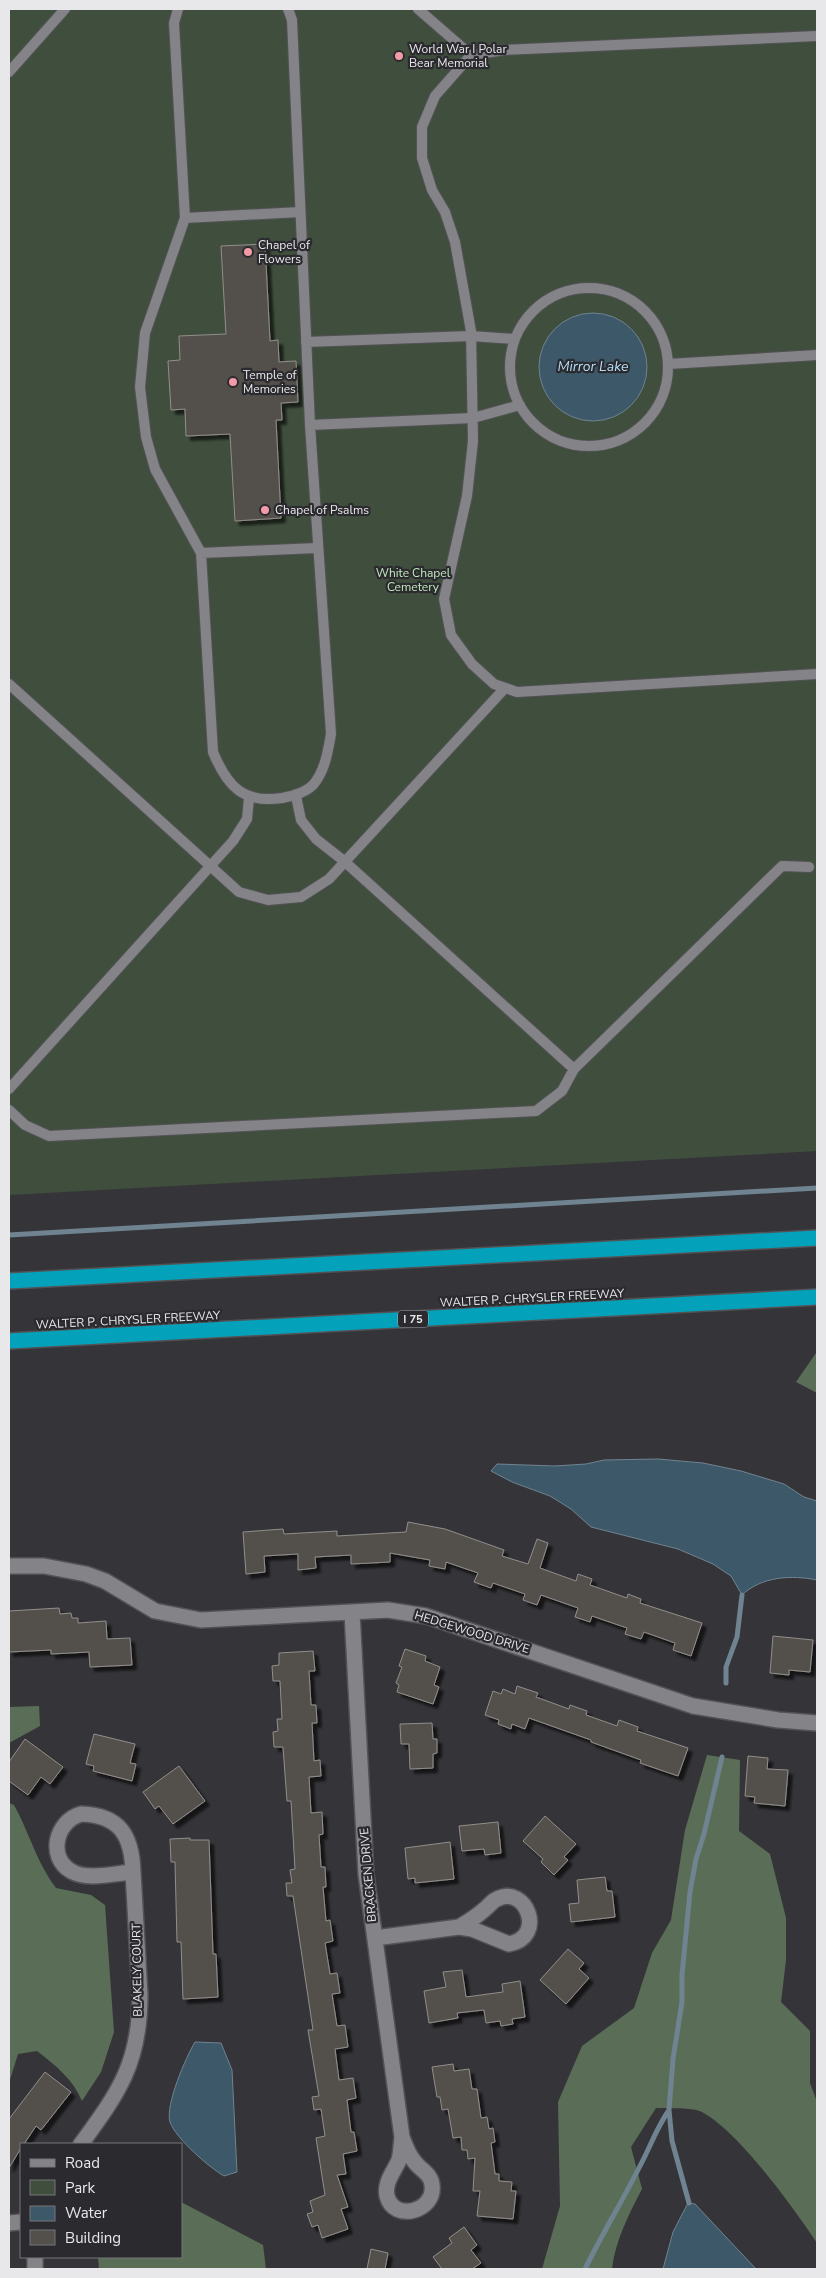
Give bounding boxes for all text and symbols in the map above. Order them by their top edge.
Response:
place label: World War I Polar Bear Memorial [409,41,507,71]
marker: World War I Polar Bear Memorial [393,50,405,62]
place label: Chapel of Flowers [258,237,311,267]
marker: Chapel of Flowers [242,246,254,258]
water label: Mirror Lake [558,357,629,376]
place label: Temple of Memories [243,367,298,397]
marker: Temple of Memories [227,376,239,388]
place label: Chapel of Psalms [275,502,369,518]
marker: Chapel of Psalms [259,504,271,516]
park label: White Chapel Cemetery [376,565,451,595]
street label: WALTER P. CHRYSLER FREEWAY [439,1285,625,1311]
street label: WALTER P. CHRYSLER FREEWAY [35,1307,221,1333]
road number: I 75 [398,1310,428,1328]
street label: HEDGEWOOD DRIVE [413,1607,531,1657]
street label: BRACKEN DRIVE [356,1827,380,1923]
street label: BLAKELY COURT [128,1922,146,2017]
legend [20,2143,182,2258]
text: Road [65,2153,100,2173]
text: Park [65,2178,95,2198]
text: Water [65,2203,108,2223]
text: Building [65,2228,121,2248]

